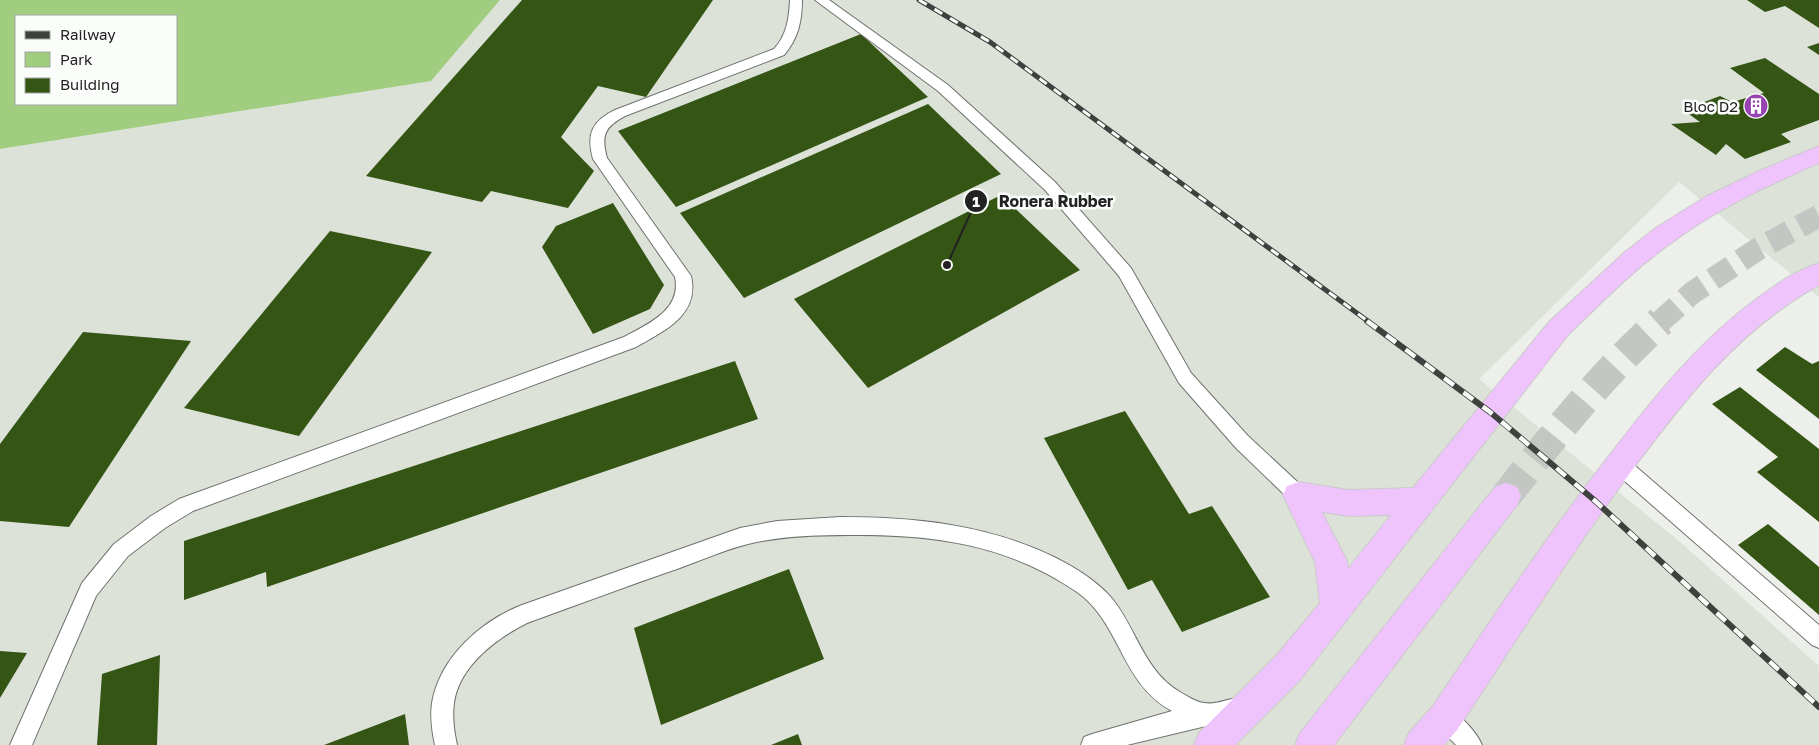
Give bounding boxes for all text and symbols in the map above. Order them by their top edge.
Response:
legend [15,15,178,105]
text: Railway [60,25,116,43]
text: Park [60,50,93,68]
text: Building [60,75,120,93]
building icon: Bloc D2 [1743,93,1769,119]
place label: Bloc D2 [1683,97,1738,115]
callout: Ronera Rubber [964,186,1123,217]
text: Ronera Rubber [999,191,1113,211]
text: 1 [972,192,980,210]

